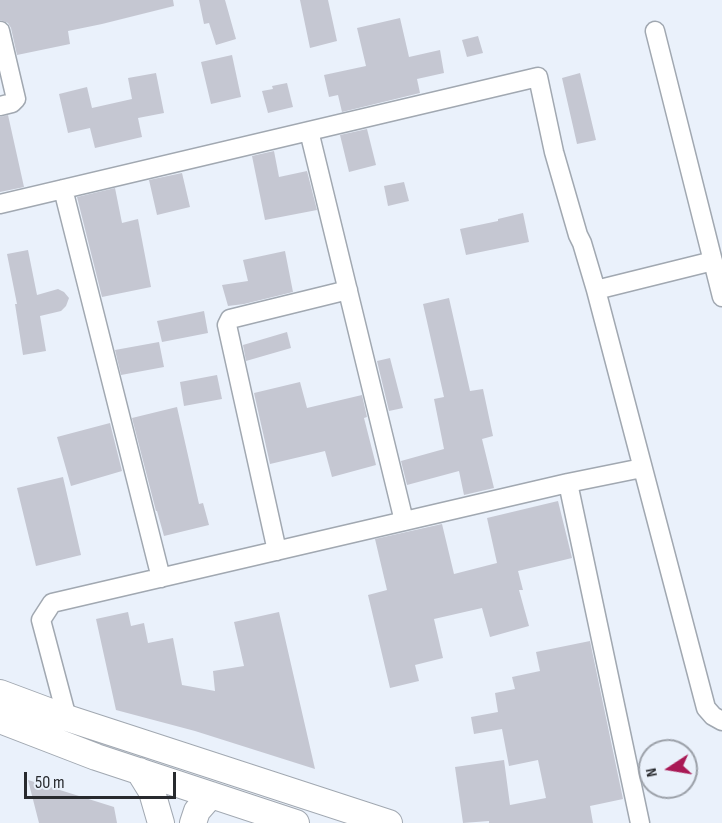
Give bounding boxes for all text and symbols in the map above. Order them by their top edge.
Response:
north arrow [638,739,698,799]
scale bar [27,760,178,798]
text: N [642,766,662,779]
text: 50 m [35,772,65,793]

